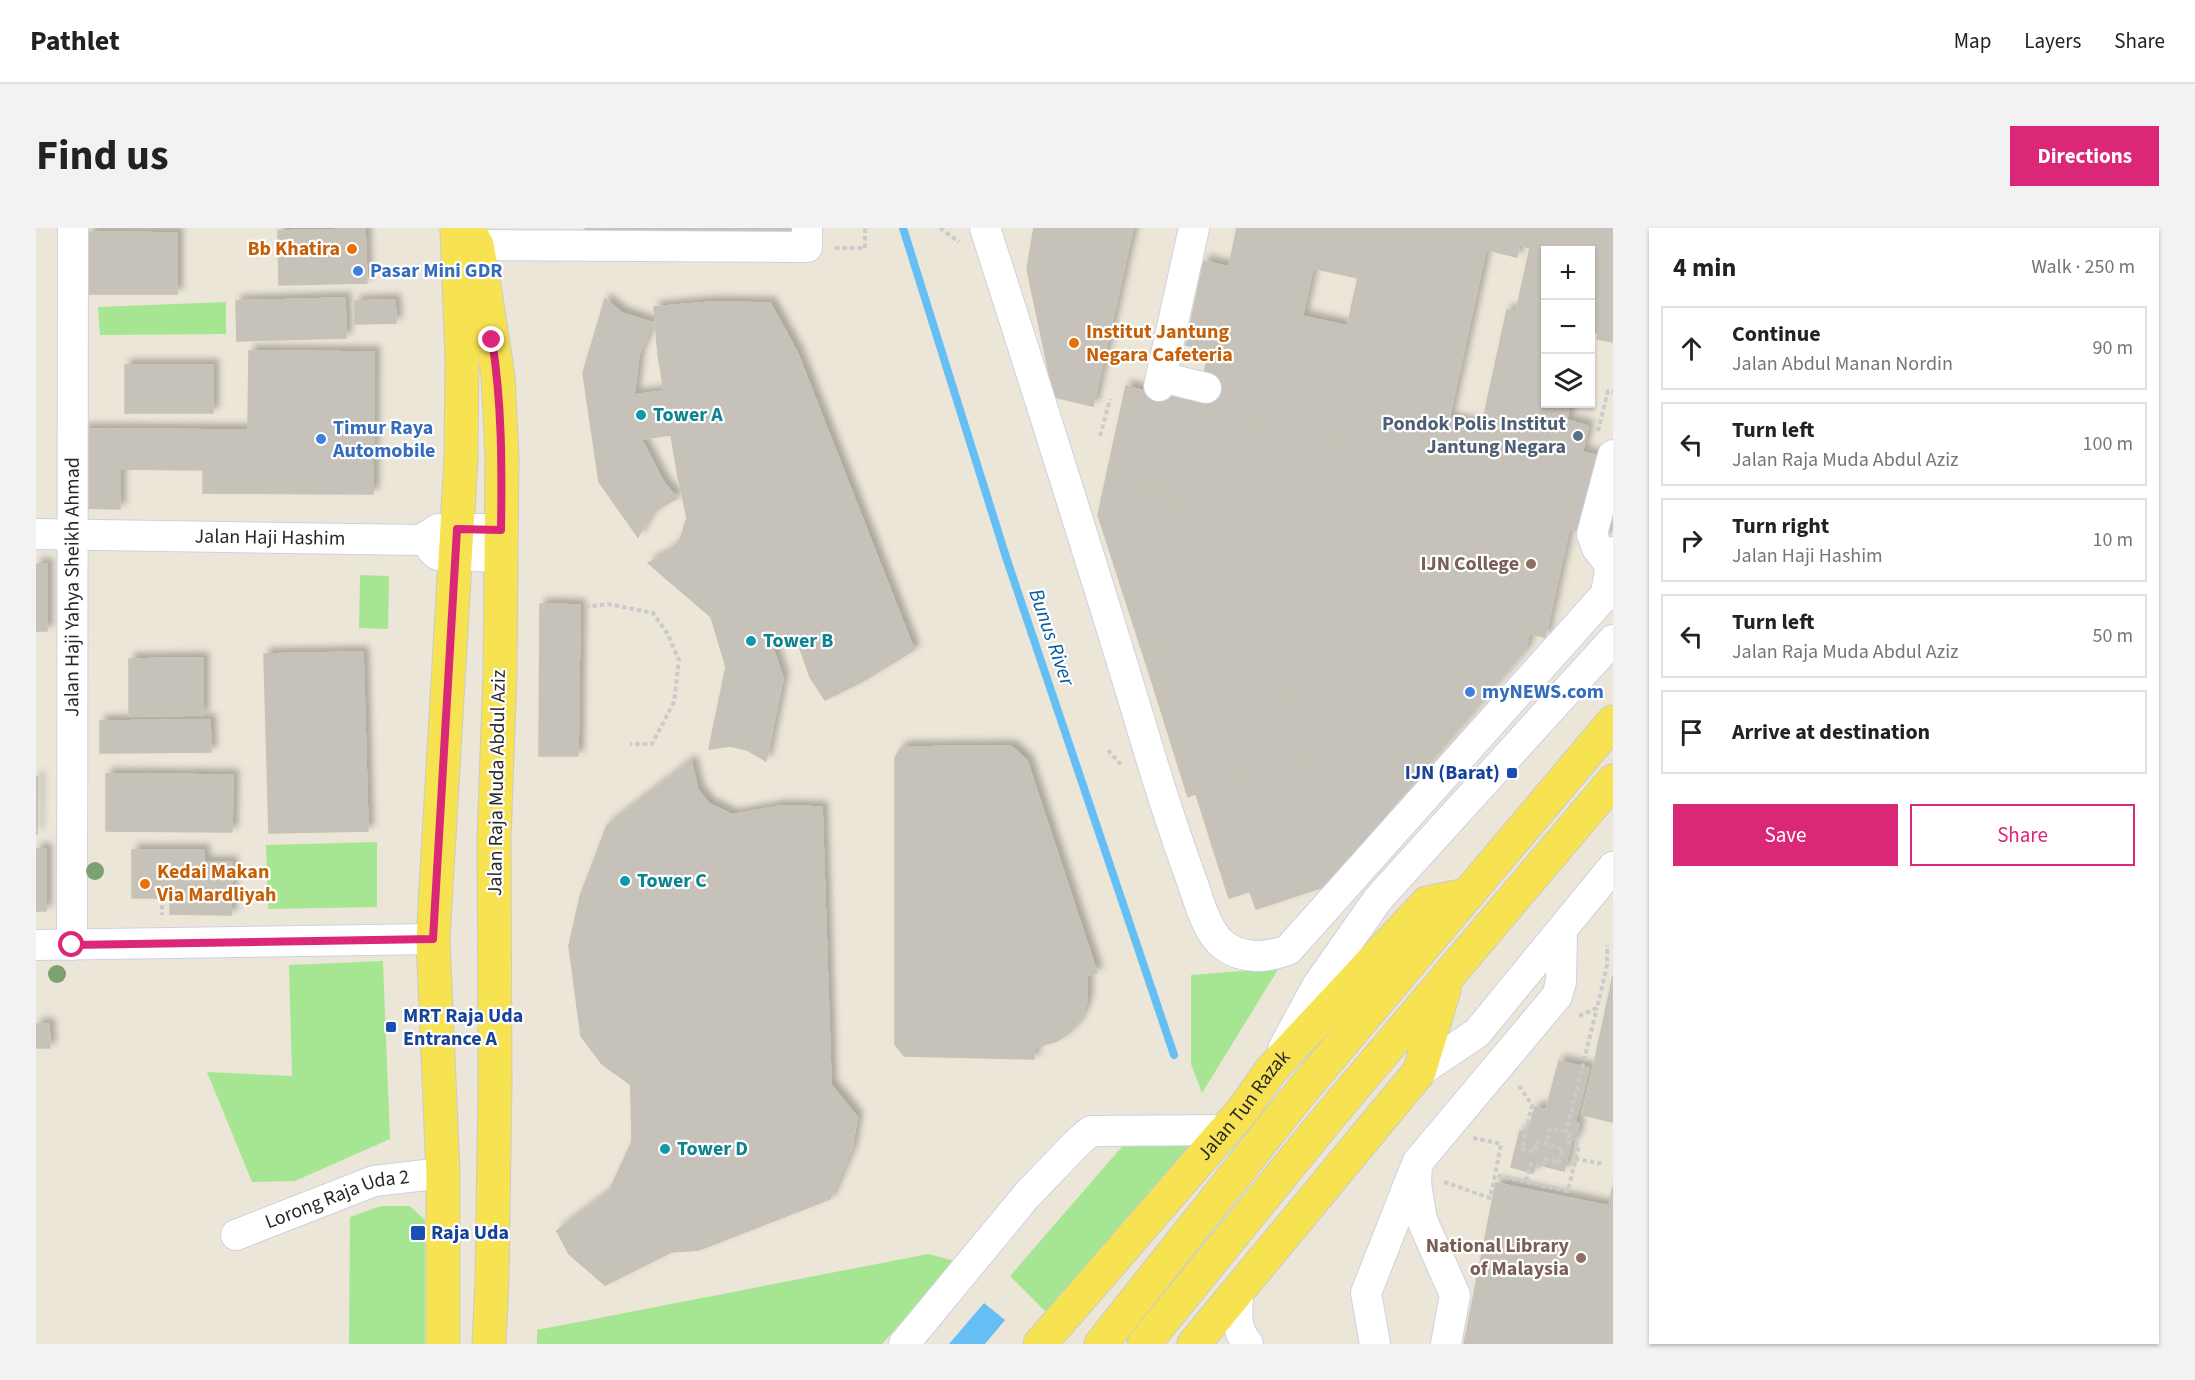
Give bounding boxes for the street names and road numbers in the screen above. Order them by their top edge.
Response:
street label: Jalan Haji Yahya Sheikh Ahmad [58,457,87,717]
street label: Jalan Haji Hashim [194,522,346,553]
street label: Jalan Raja Muda Abdul Aziz [481,669,513,897]
street label: Jalan Tun Razak [1191,1044,1297,1167]
street label: Lorong Raja Uda 2 [261,1163,411,1236]

